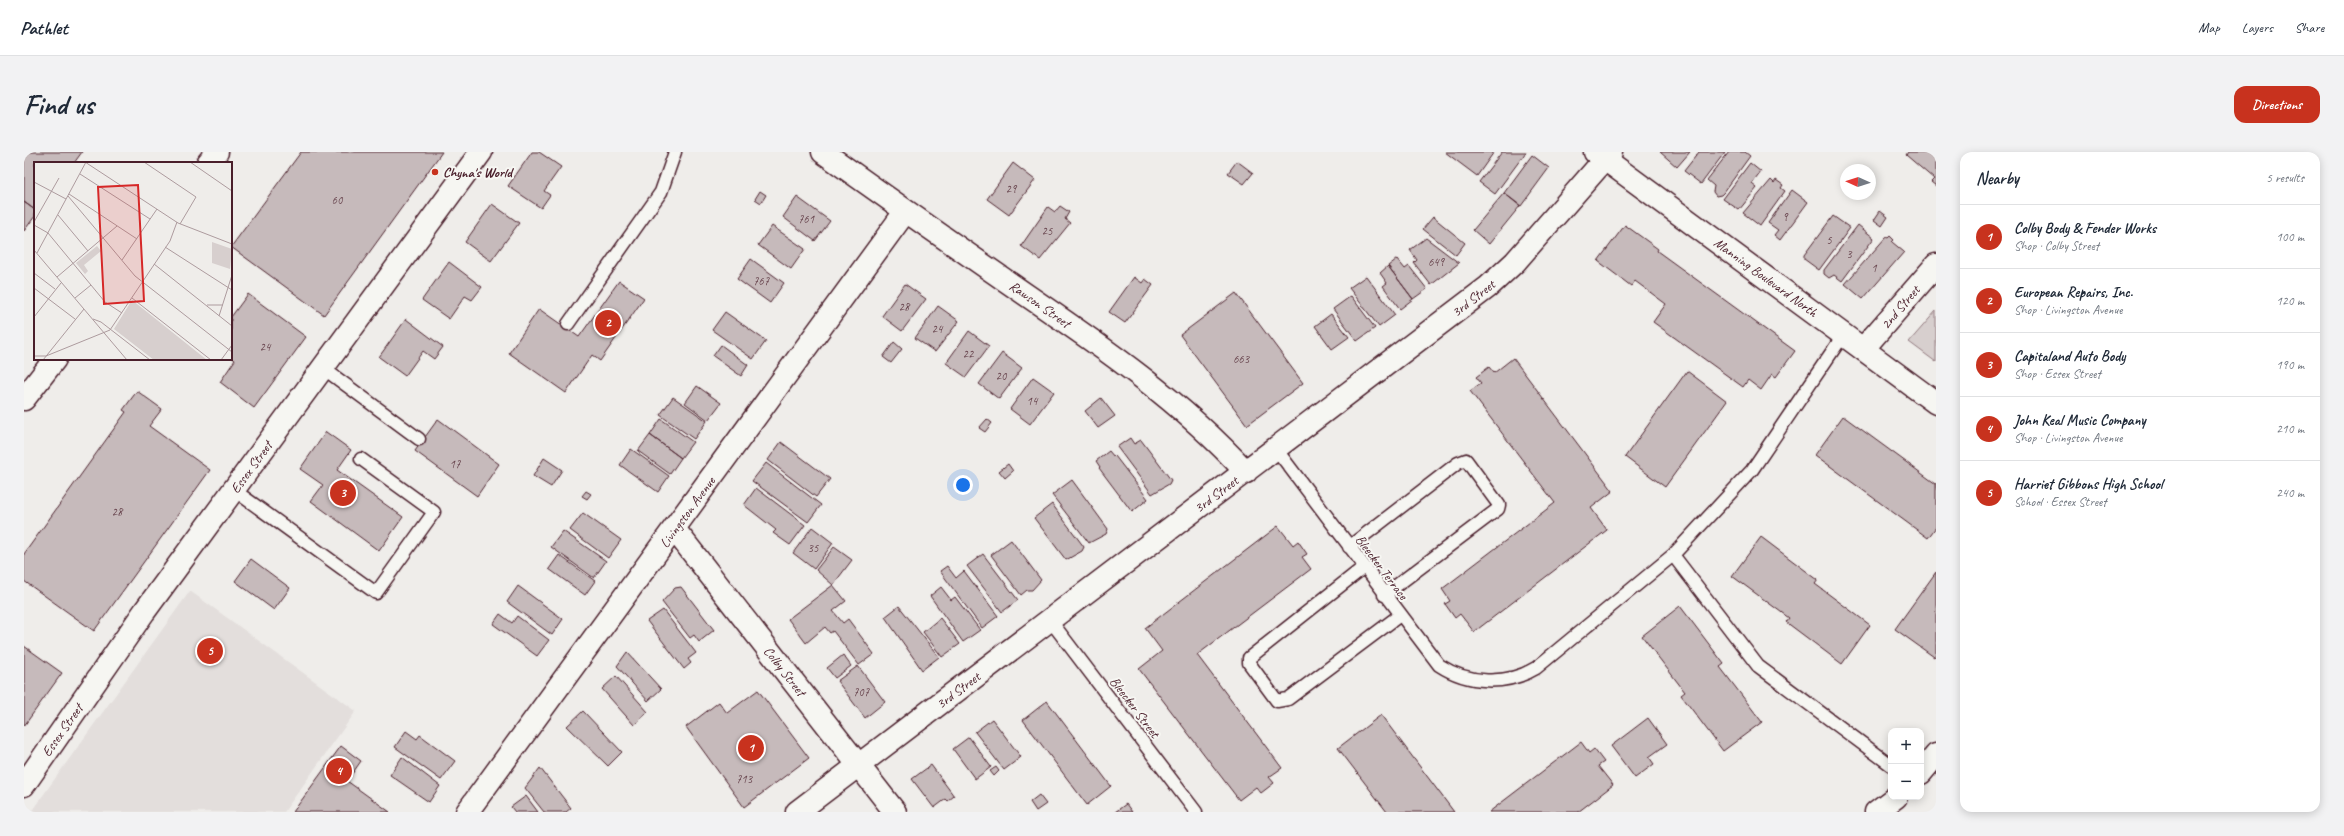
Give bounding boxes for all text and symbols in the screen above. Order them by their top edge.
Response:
text: Pathlet [20,16,68,40]
text: Map [2198,19,2220,36]
text: Layers [2242,19,2273,36]
text: Share [2295,19,2324,36]
button: Directions [2234,86,2320,123]
text: Find us [24,87,94,122]
inset map [34,162,232,360]
place label: Chyna's World [443,164,514,181]
north arrow [1840,164,1876,200]
marker: Chyna's World [430,167,440,177]
text: Nearby [1976,168,2019,189]
text: 5 results [2266,170,2304,186]
house number: 29 [1006,181,1018,197]
house number: 60 [332,192,344,208]
house number: 9 [1782,209,1789,225]
house number: 761 [798,211,815,227]
text: Colby Body & Fender Works [2014,219,2156,238]
house number: 25 [1042,223,1053,239]
text: 1 [1986,229,1992,245]
text: 100 m [2276,229,2304,245]
house number: 5 [1826,232,1832,248]
street label: Manning Boulevard North [1711,234,1821,321]
text: Shop · Colby Street [2014,238,2099,254]
house number: 3 [1846,246,1853,262]
house number: 649 [1428,254,1446,270]
house number: 1 [1871,260,1877,276]
house number: 767 [753,273,770,289]
street label: 3rd Street [1448,275,1499,321]
street label: Rawson Street [1006,277,1075,333]
street label: 2nd Street [1877,281,1924,333]
text: European Repairs, Inc. [2014,283,2133,302]
text: 2 [1986,293,1992,309]
text: 120 m [2276,293,2304,309]
house number: 28 [899,299,911,315]
text: Shop · Livingston Avenue [2014,302,2122,318]
pin: 2 [595,308,621,338]
house number: 24 [932,321,944,337]
house number: 24 [260,339,272,355]
house number: 22 [963,346,975,362]
text: Capitaland Auto Body [2014,347,2125,366]
house number: 663 [1233,351,1251,367]
text: 3 [1986,357,1992,373]
text: 190 m [2276,357,2304,373]
text: Shop · Essex Street [2014,366,2101,382]
house number: 20 [996,368,1008,384]
house number: 14 [1027,393,1039,409]
text: John Keal Music Company [2014,411,2146,430]
text: 4 [1986,421,1992,437]
text: 210 m [2276,421,2304,437]
text: Shop · Livingston Avenue [2014,430,2122,446]
street label: Essex Street [227,436,277,497]
house number: 17 [450,456,461,472]
street label: Livingston Avenue [656,472,720,551]
street label: 3rd Street [1191,472,1243,516]
your location [953,475,973,495]
text: Harriet Gibbons High School [2014,475,2163,494]
pin: 3 [330,478,356,508]
text: 5 [1986,485,1992,501]
text: 240 m [2276,485,2304,501]
text: School · Essex Street [2014,494,2107,510]
house number: 28 [112,504,124,520]
street label: Bleecker Terrace [1352,532,1412,604]
house number: 35 [808,540,819,556]
pin: 5 [197,636,223,666]
street label: Colby Street [760,643,811,701]
street label: 3rd Street [933,668,985,712]
street label: Bleecker Street [1106,673,1164,742]
house number: 707 [853,684,870,700]
street label: Essex Street [38,699,88,760]
map controls [1888,728,1924,800]
button: + [1888,728,1924,764]
pin: 1 [738,733,764,763]
pin: 4 [326,756,352,786]
button: − [1888,764,1924,800]
house number: 713 [736,771,754,787]

